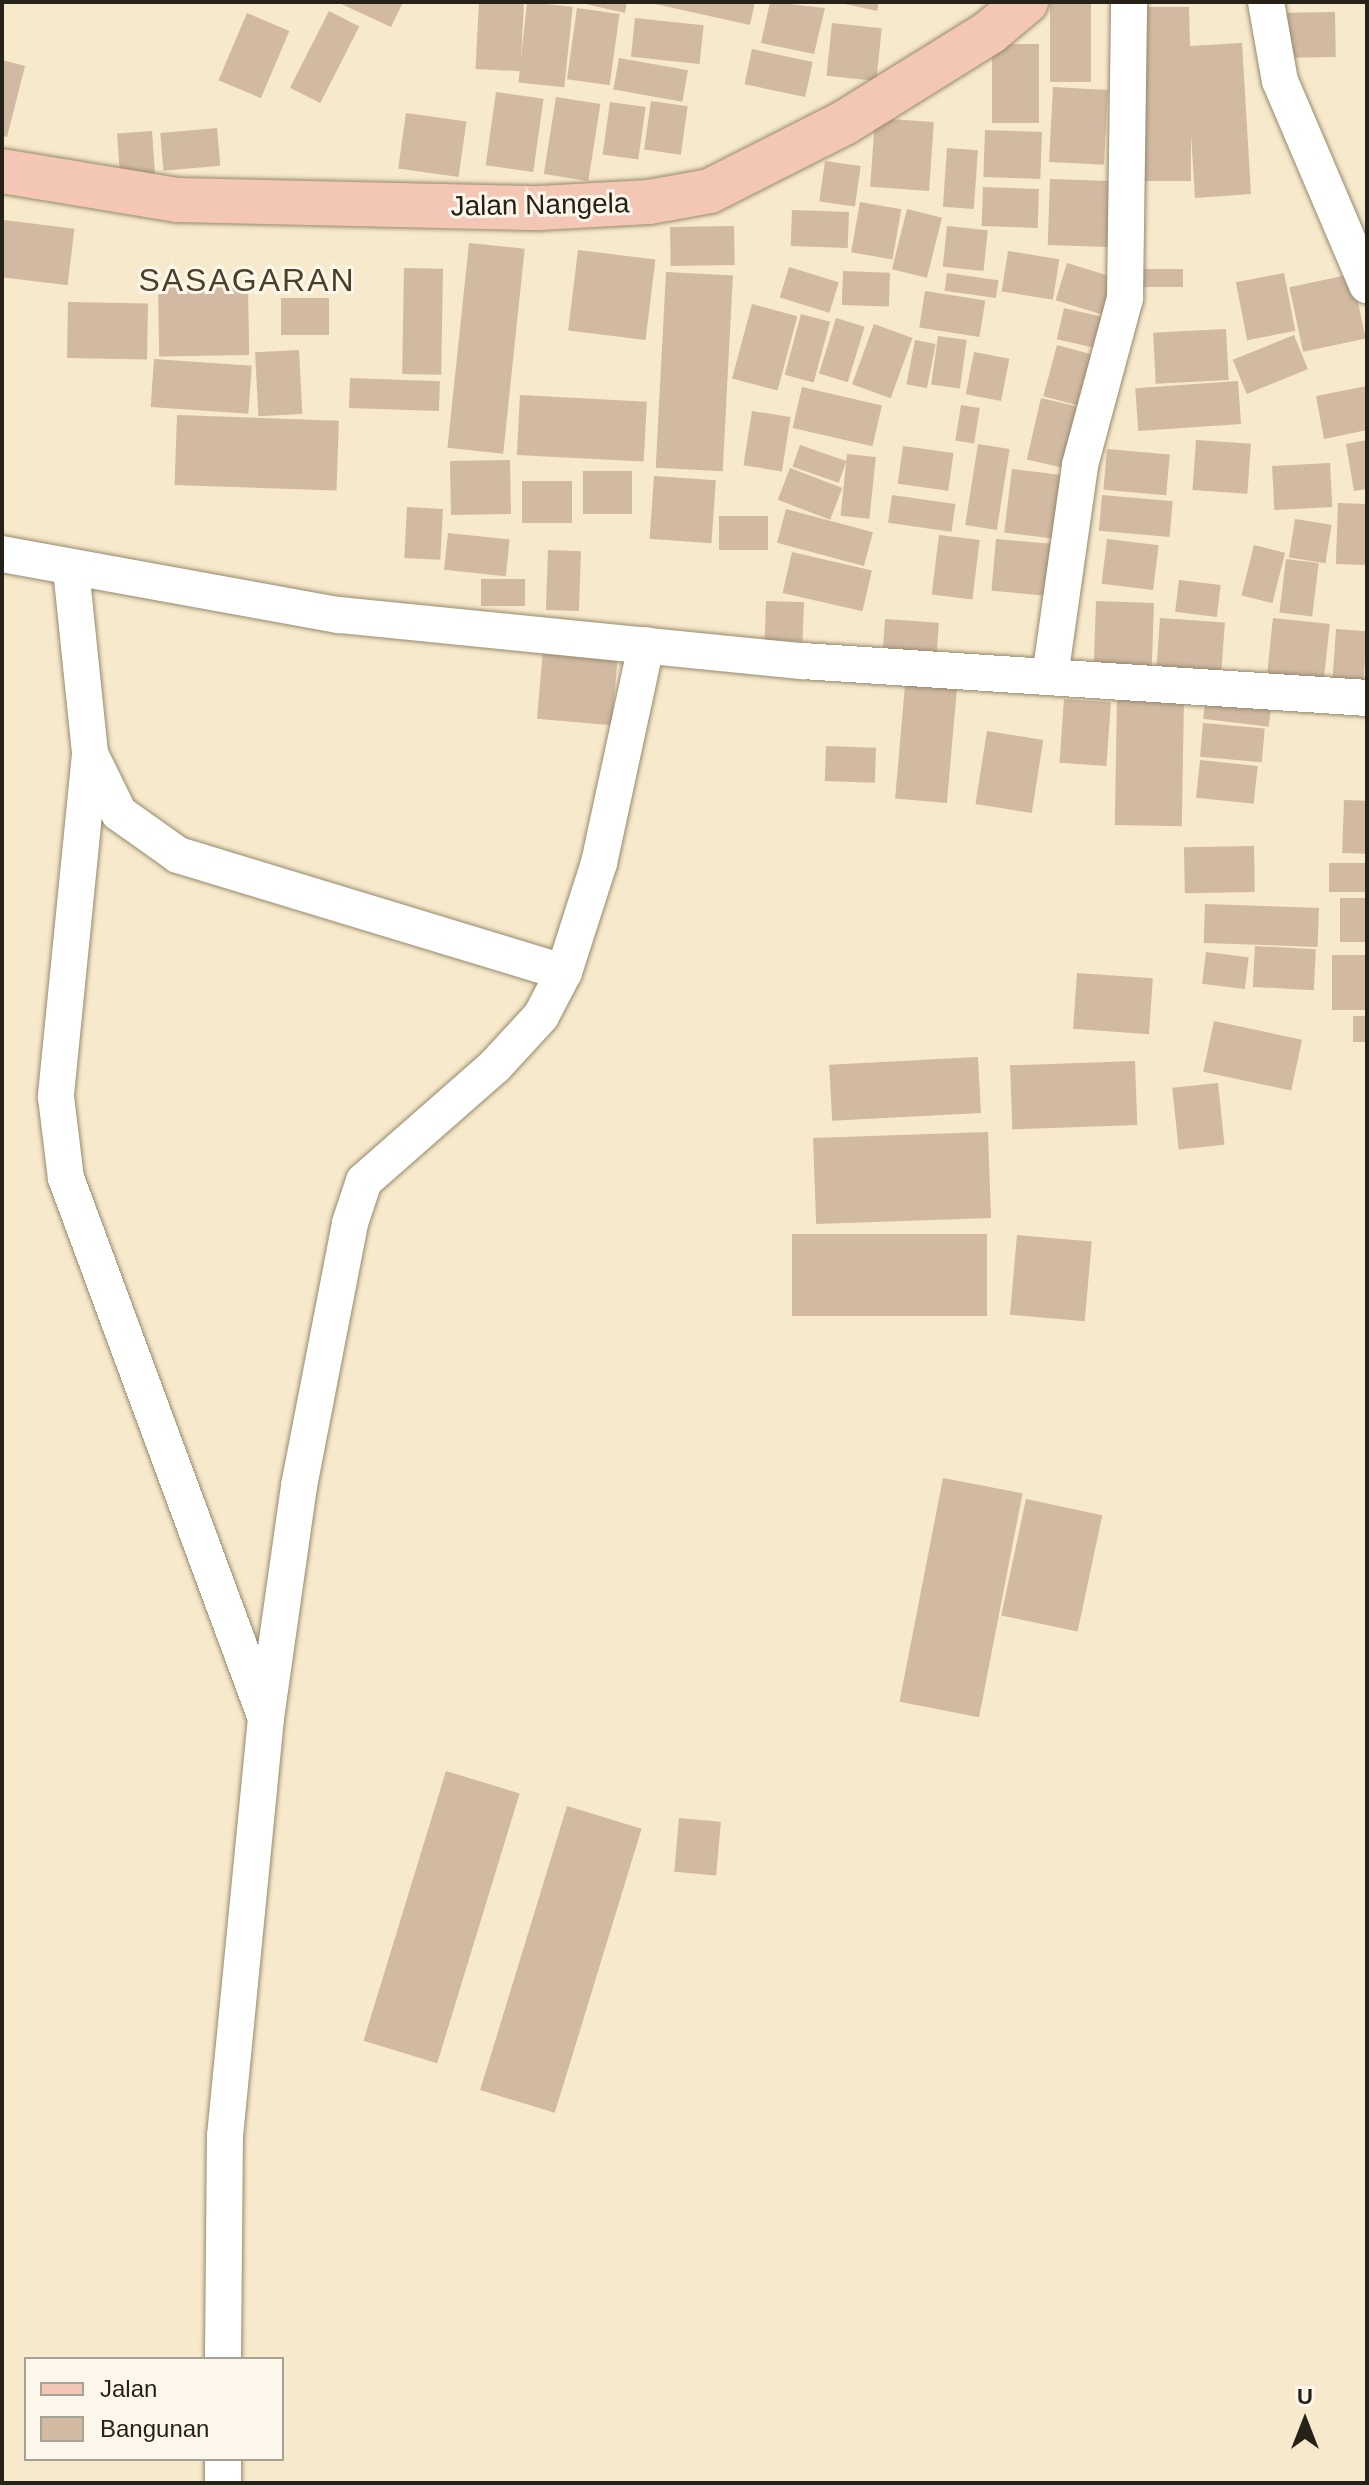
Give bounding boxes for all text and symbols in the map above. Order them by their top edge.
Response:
street label: Jalan Nangela [450,187,630,223]
district label: SASAGARAN [138,261,356,299]
legend [24,2357,284,2461]
text: Jalan [100,2375,157,2402]
north arrow [1265,2381,1345,2461]
text: U [1297,2384,1313,2409]
text: Bangunan [100,2415,209,2442]

